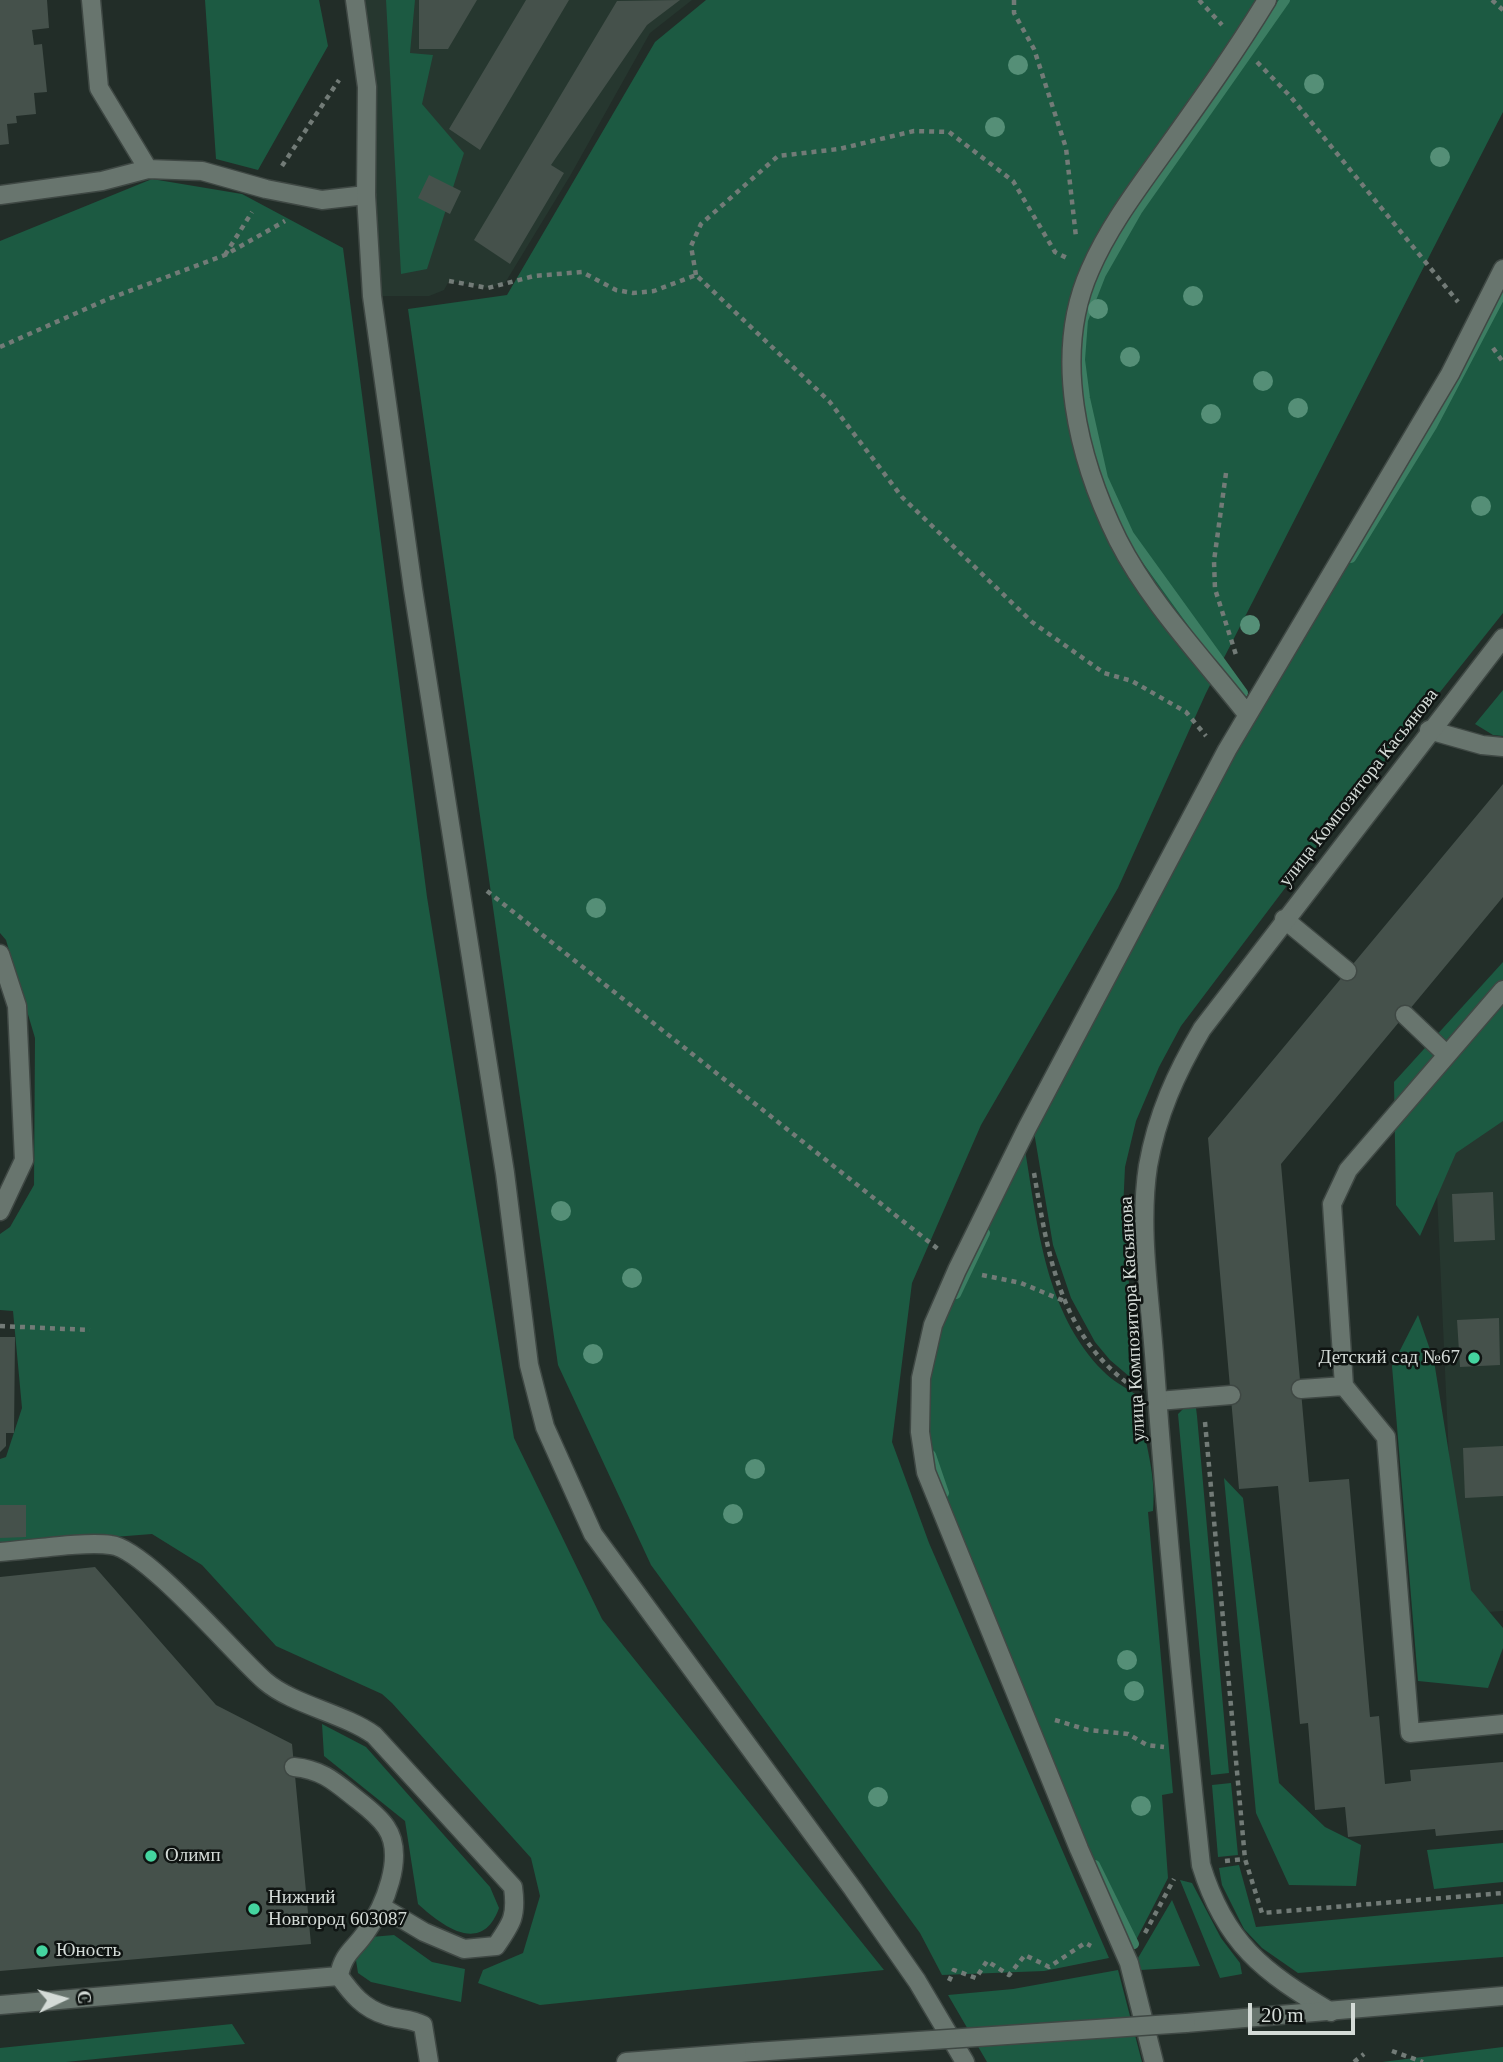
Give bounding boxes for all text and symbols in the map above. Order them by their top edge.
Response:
street label: улица Композитора Касьянова [1274,684,1444,892]
street label: улица Композитора Касьянова [1115,1196,1151,1442]
place label: Детский сад №67 [1318,1347,1460,1369]
marker: Детский сад №67 [1466,1350,1482,1366]
place label: Олимп [165,1845,221,1867]
marker: Олимп [143,1848,159,1864]
place label: Нижний Новгород 603087 [268,1887,407,1931]
marker: Нижний Новгород 603087 [246,1901,262,1917]
place label: Юность [56,1940,121,1962]
marker: Юность [34,1943,50,1959]
north arrow [28,1964,98,2034]
scale bar [1251,1988,1358,2032]
text: С [73,1989,95,2005]
text: 20 m [1261,2003,1304,2027]

